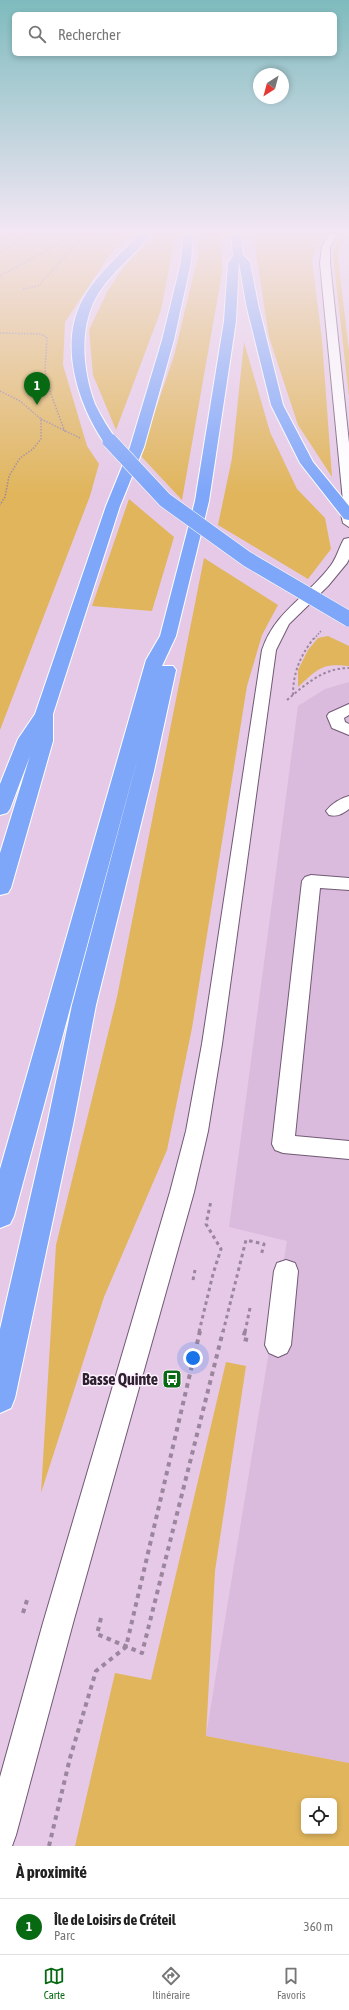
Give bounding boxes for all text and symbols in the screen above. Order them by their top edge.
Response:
search box [12,12,337,56]
icon: search [26,23,48,45]
text: Rechercher [58,26,120,43]
north arrow [253,68,289,104]
pin: 1 [24,372,50,405]
your location [183,1348,203,1368]
bus stop icon: Basse Quinte [161,1368,183,1390]
place label: Basse Quinte [82,1370,158,1388]
map controls [301,1798,337,1834]
button: locate [301,1798,337,1834]
text: À proximité [16,1862,87,1882]
text: Île de Loisirs de Créteil [54,1911,176,1928]
text: 1 [26,1919,32,1934]
text: 360 m [304,1919,333,1934]
text: Parc [54,1928,75,1943]
tab: Carte [43,1965,65,2001]
tab: Itinéraire [152,1965,190,2001]
tab: Favoris [277,1965,306,2001]

